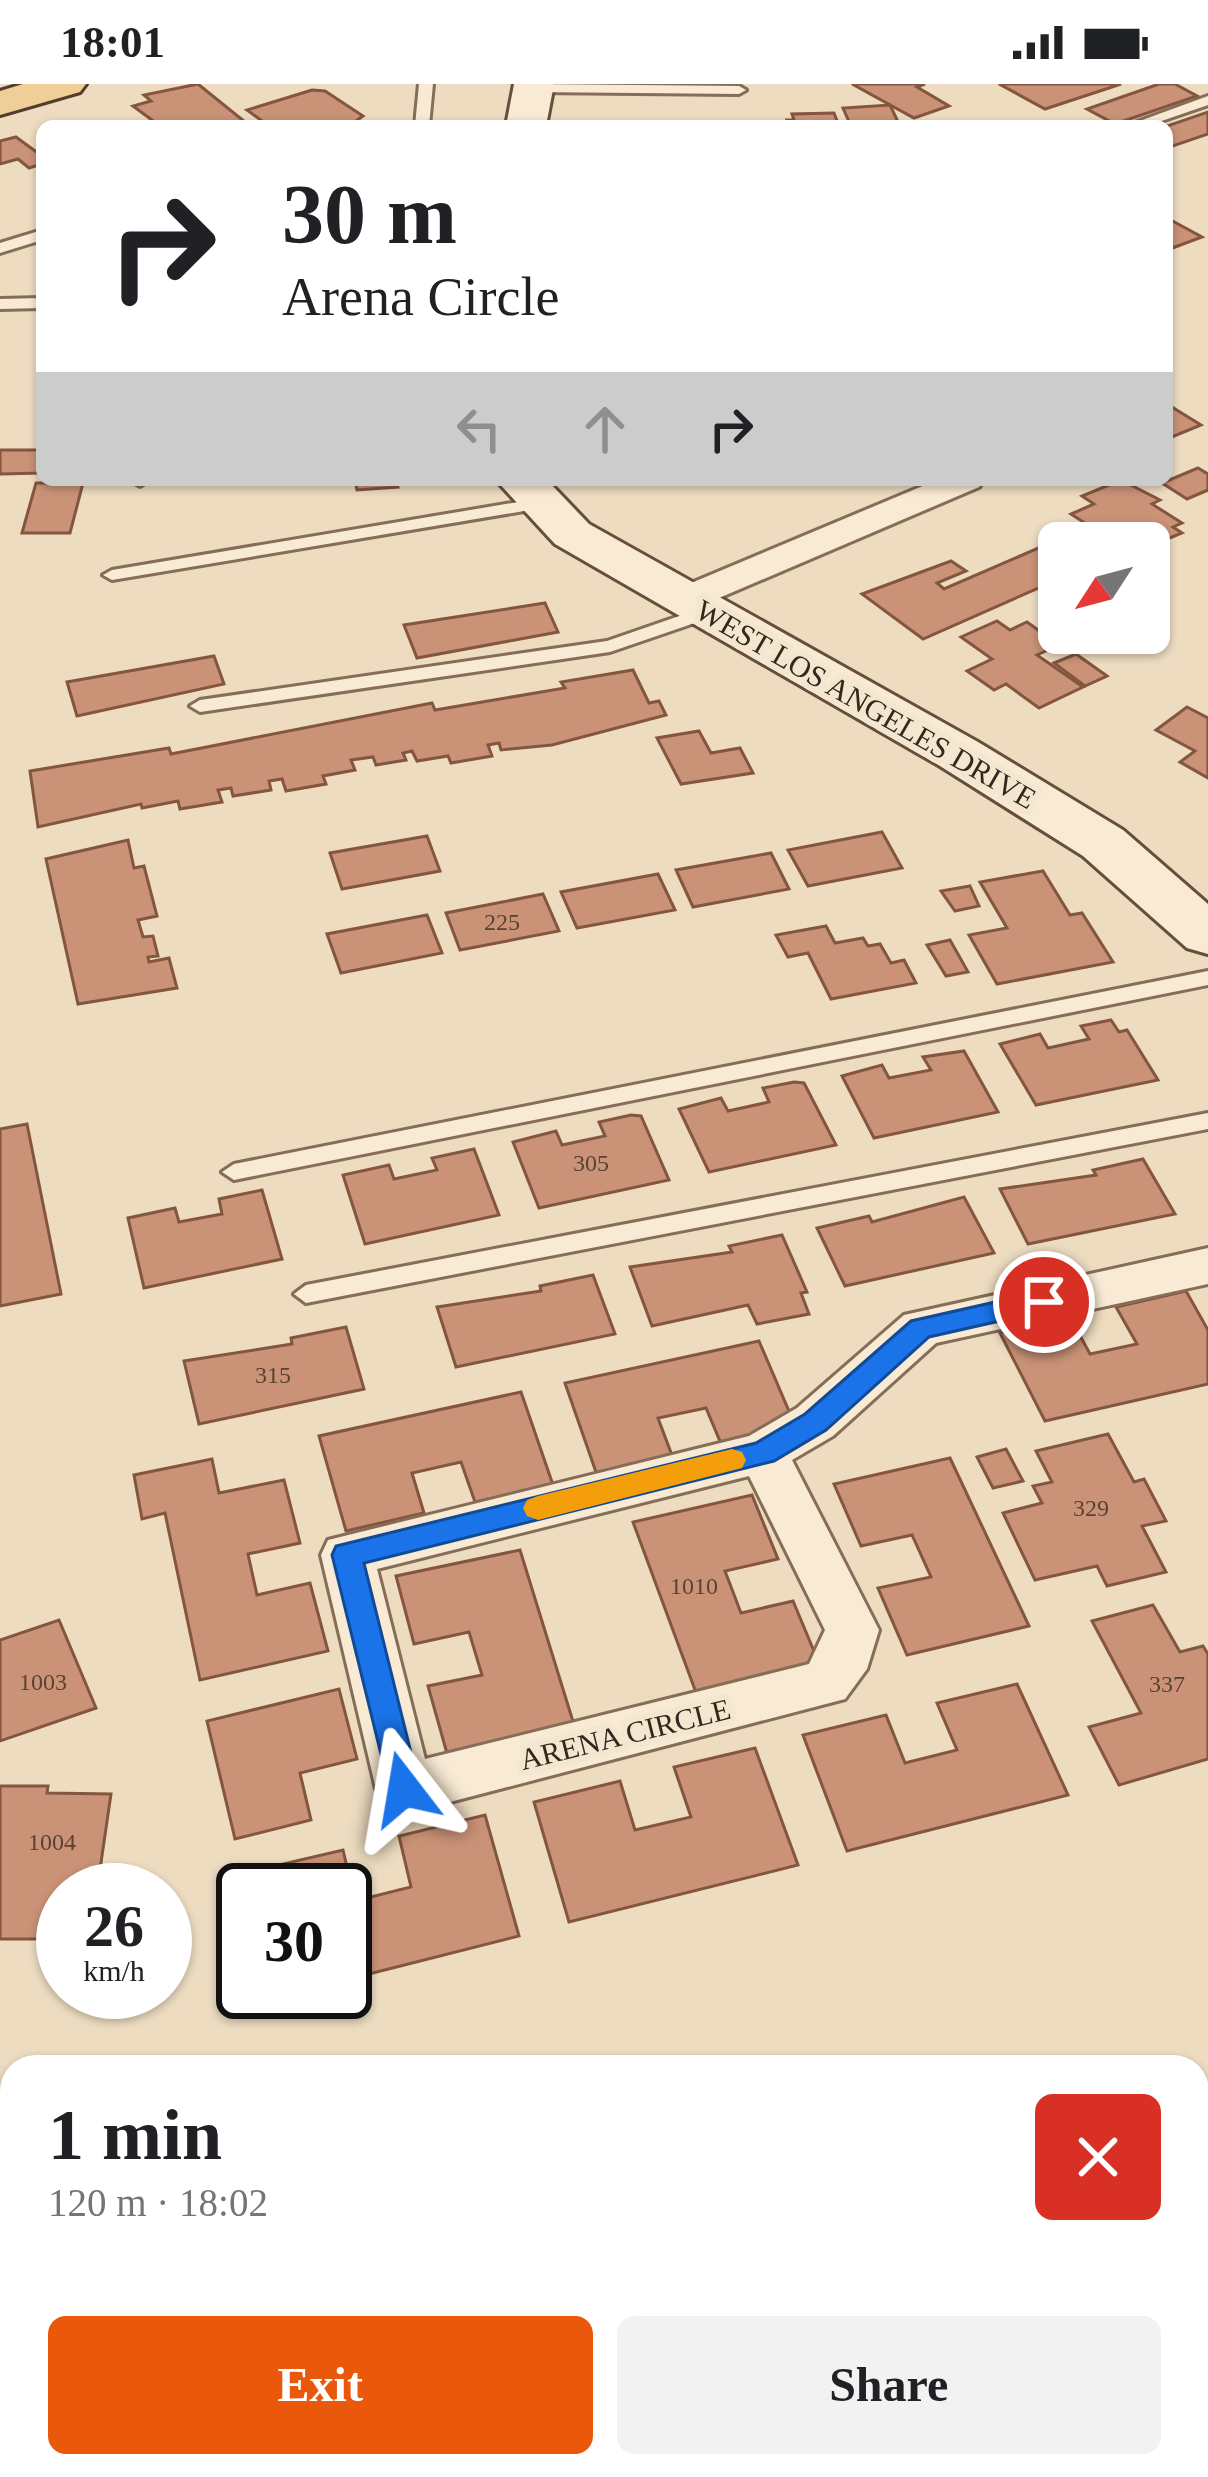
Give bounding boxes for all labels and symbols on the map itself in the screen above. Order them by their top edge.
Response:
north arrow [1038,522,1170,654]
street label: WEST LOS ANGELES DRIVE [690,593,1042,815]
house number: 225 [484,909,520,935]
house number: 305 [573,1150,609,1176]
pin [993,1251,1095,1353]
house number: 315 [255,1362,291,1388]
house number: 329 [1073,1495,1109,1521]
house number: 1010 [670,1573,718,1599]
house number: 1003 [19,1669,67,1695]
house number: 337 [1149,1671,1185,1697]
street label: ARENA CIRCLE [516,1692,734,1776]
position arrow [341,1726,467,1852]
house number: 1004 [28,1829,76,1855]
speed limit sign: 30 [216,1863,372,2019]

